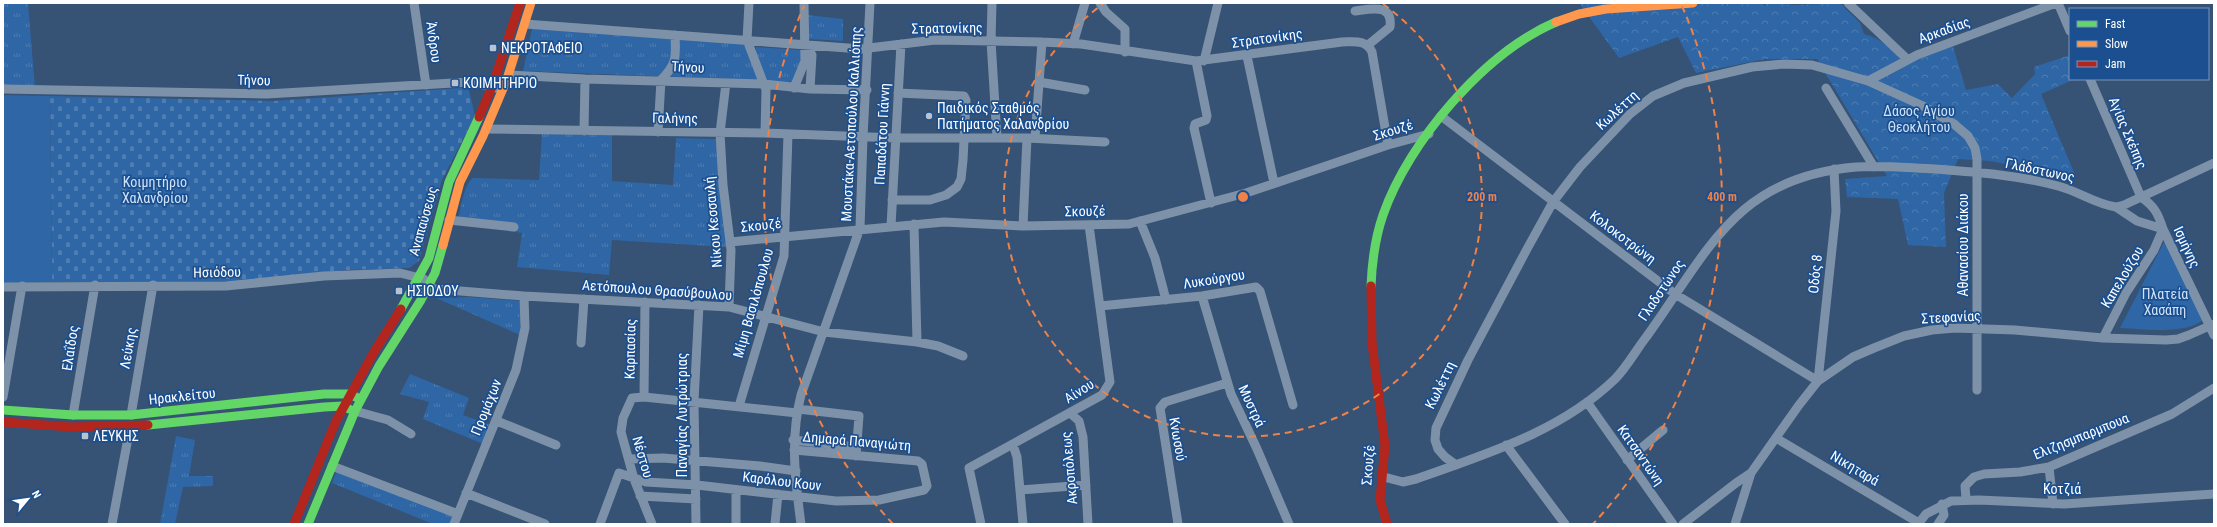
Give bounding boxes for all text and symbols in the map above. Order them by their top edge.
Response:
legend [2069,8,2209,80]
street label: Αρκαδίας [1916,13,1972,47]
text: Fast [2105,17,2126,31]
street label: Στρατονίκης [911,19,983,37]
street label: Άνδρου [423,20,445,64]
street label: Στρατονίκης [1231,25,1303,51]
street label: Μουστάκα-Αετοπούλου Καλλιόπης [838,26,864,222]
text: Slow [2105,37,2128,51]
place label: ΝΕΚΡΟΤΑΦΕΙΟ [501,40,583,56]
marker: ΝΕΚΡΟΤΑΦΕΙΟ [488,43,498,53]
text: Jam [2105,57,2126,71]
street label: Τήνου [671,58,705,76]
street label: Τήνου [237,72,271,88]
place label: ΚΟΙΜΗΤΗΡΙΟ [463,75,537,91]
marker: ΚΟΙΜΗΤΗΡΙΟ [450,78,460,88]
street label: Παπαδάτου Γιάννη [871,83,893,185]
street label: Κωλέττη [1593,87,1641,133]
street label: Αγίας Σκέπης [2106,95,2150,171]
place label: Παιδικός Σταθμός Πατήματος Χαλανδρίου [937,100,1070,132]
park label: Δάσος Αγίου Θεοκλήτου [1883,103,1955,135]
street label: Γαλήνης [652,110,698,126]
marker: Παιδικός Σταθμός Πατήματος Χαλανδρίου [924,111,934,121]
street label: Σκουζέ [1371,116,1415,144]
street label: Γλάδστωνος [2004,155,2076,185]
park label: Κοιμητήριο Χαλανδρίου [122,174,188,206]
street label: Νίκου Κεσσανλή [701,176,725,268]
street label: Αναπαύσεως [405,184,441,258]
centre of rings [1236,190,1250,204]
text: 200 m [1467,190,1497,204]
text: 400 m [1707,190,1737,204]
street label: Αθανασίου Διάκου [1955,193,1971,297]
street label: Σκουζέ [1064,203,1106,219]
street label: Κολοκοτρώνη [1587,207,1659,267]
street label: Σκουζέ [740,215,782,235]
street label: Ισμήνης [2170,224,2204,270]
street label: Καπελούζου [2097,243,2147,311]
street label: Μίμη Βασιλόπουλου [730,246,776,360]
street label: Οδός 8 [1805,254,1825,294]
street label: Γλαδστώνος [1635,256,1687,324]
street label: Ησιόδου [193,264,241,280]
street label: Λυκούργου [1182,266,1246,292]
street label: Αετόπουλου Θρασύβουλου [581,277,733,303]
place label: ΗΣΙΟΔΟΥ [407,283,459,299]
marker: ΗΣΙΟΔΟΥ [394,286,404,296]
park label: Πλατεία Χασάπη [2142,286,2188,318]
street label: Στεφανίας [1921,307,1981,328]
street label: Καρπασίας [621,319,639,379]
street label: Ελαΐδος [59,324,81,372]
street label: Λεύκης [116,326,140,370]
street label: Παναγίας Λυτρώτριας [674,353,690,477]
street label: Κωλέττη [1422,359,1458,411]
street label: Προμάχων [467,376,505,438]
street label: Αίνου [1061,376,1097,406]
street label: Μυστρά [1235,382,1269,430]
street label: Ηρακλείτου [148,385,216,407]
street label: Ελιζησμπαρμπουα [2031,410,2131,462]
street label: Κνωσού [1166,416,1190,462]
street label: Κατσαντώνη [1614,422,1668,488]
place label: ΛΕΥΚΗΣ [93,428,139,444]
street label: Δημαρά Παναγιώτη [802,428,912,454]
marker: ΛΕΥΚΗΣ [80,431,90,441]
street label: Ακροπόλεως [1058,431,1080,505]
street label: Νέστου [629,434,657,480]
street label: Σκουζέ [1358,444,1378,486]
street label: Νικηταρά [1828,447,1882,489]
street label: Καρόλου Κουν [742,468,822,494]
north arrow [8,479,48,519]
street label: Κοτζιά [2043,481,2081,497]
text: N [29,488,44,501]

